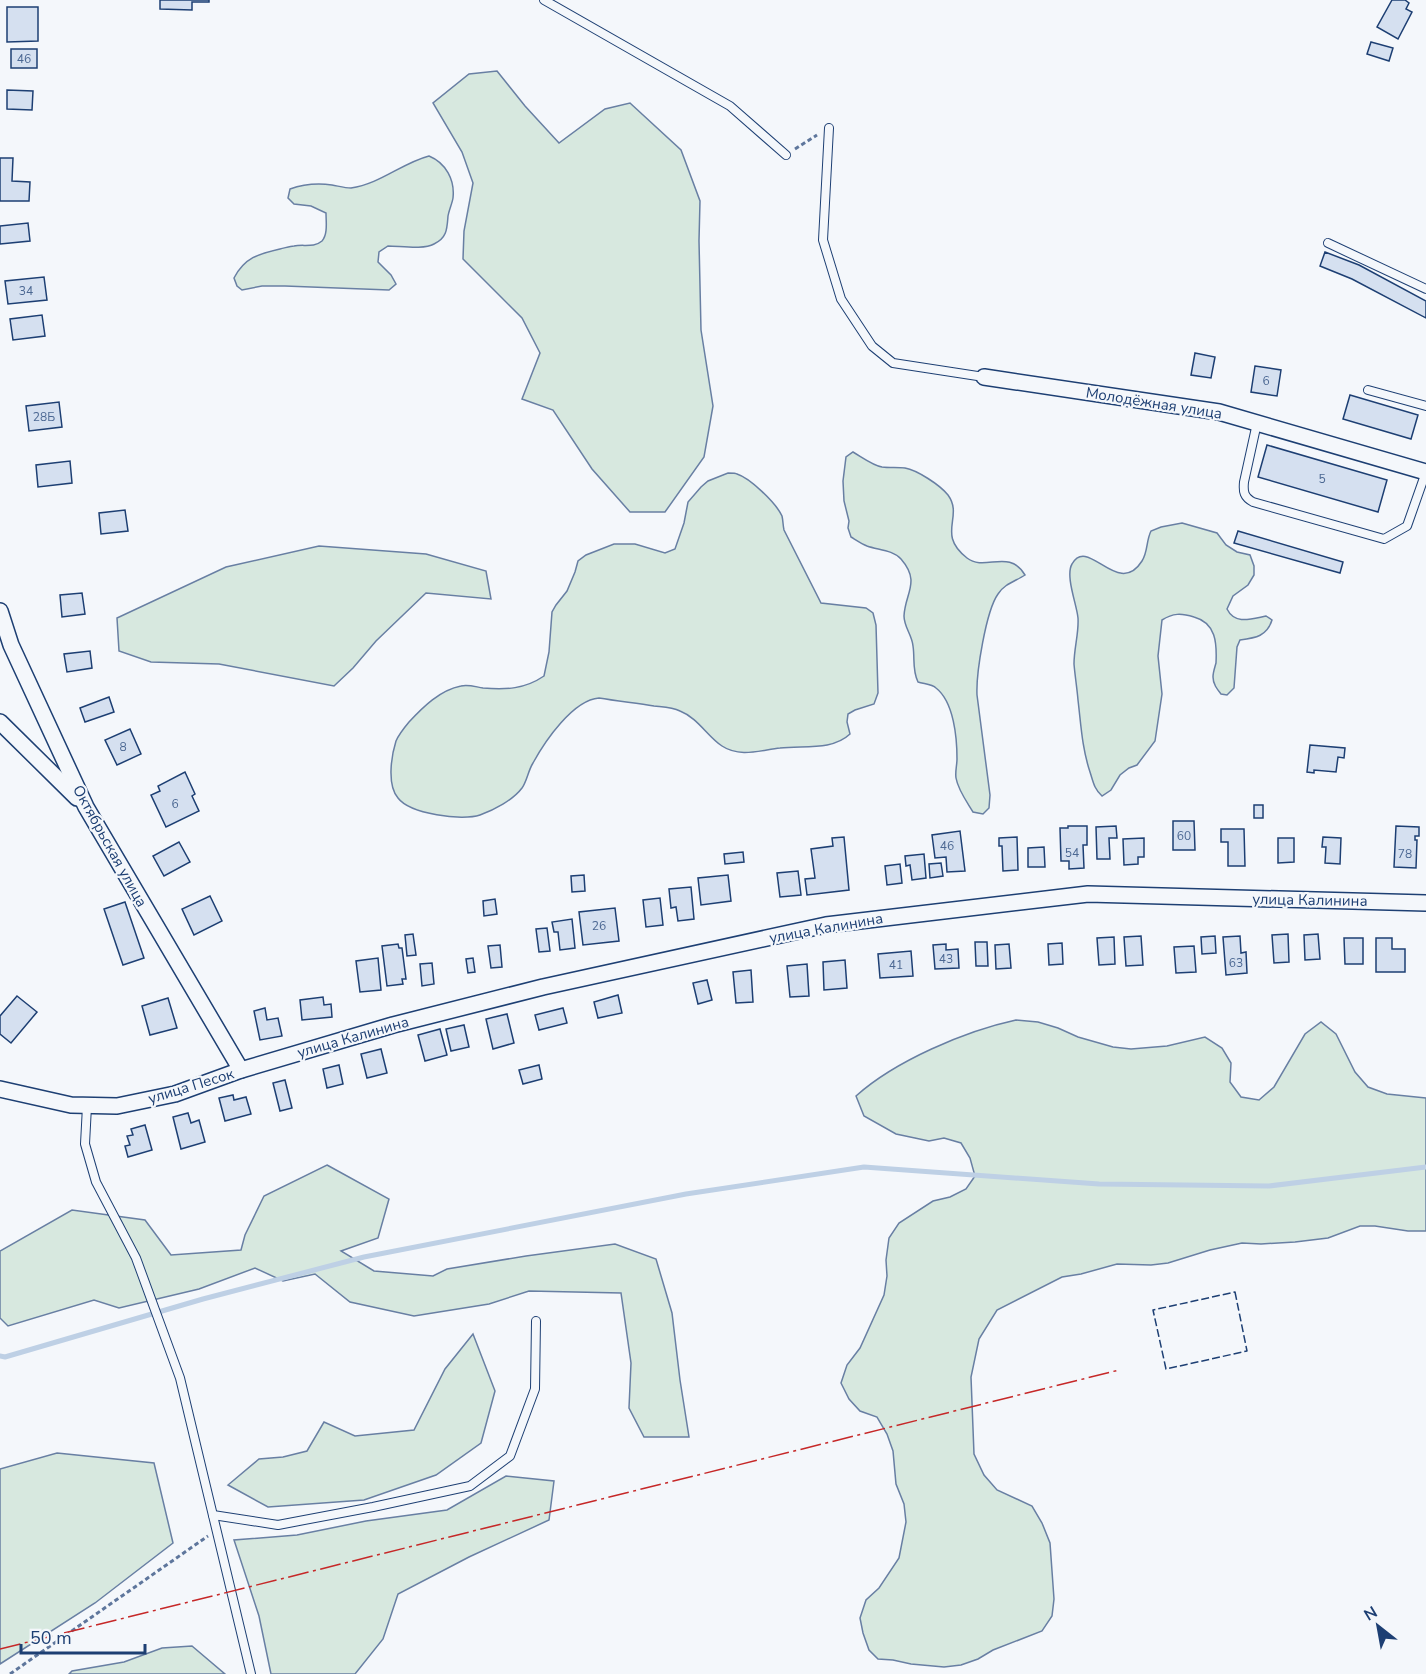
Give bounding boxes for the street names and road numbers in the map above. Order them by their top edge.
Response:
street label: Молодёжная улица [1084,382,1224,424]
street label: Октябрьская улица [68,781,152,911]
street label: улица Калинина [1252,889,1368,911]
street label: улица Калинина [768,908,884,948]
street label: улица Калинина [295,1012,411,1062]
street label: улица Песок [146,1063,236,1109]

